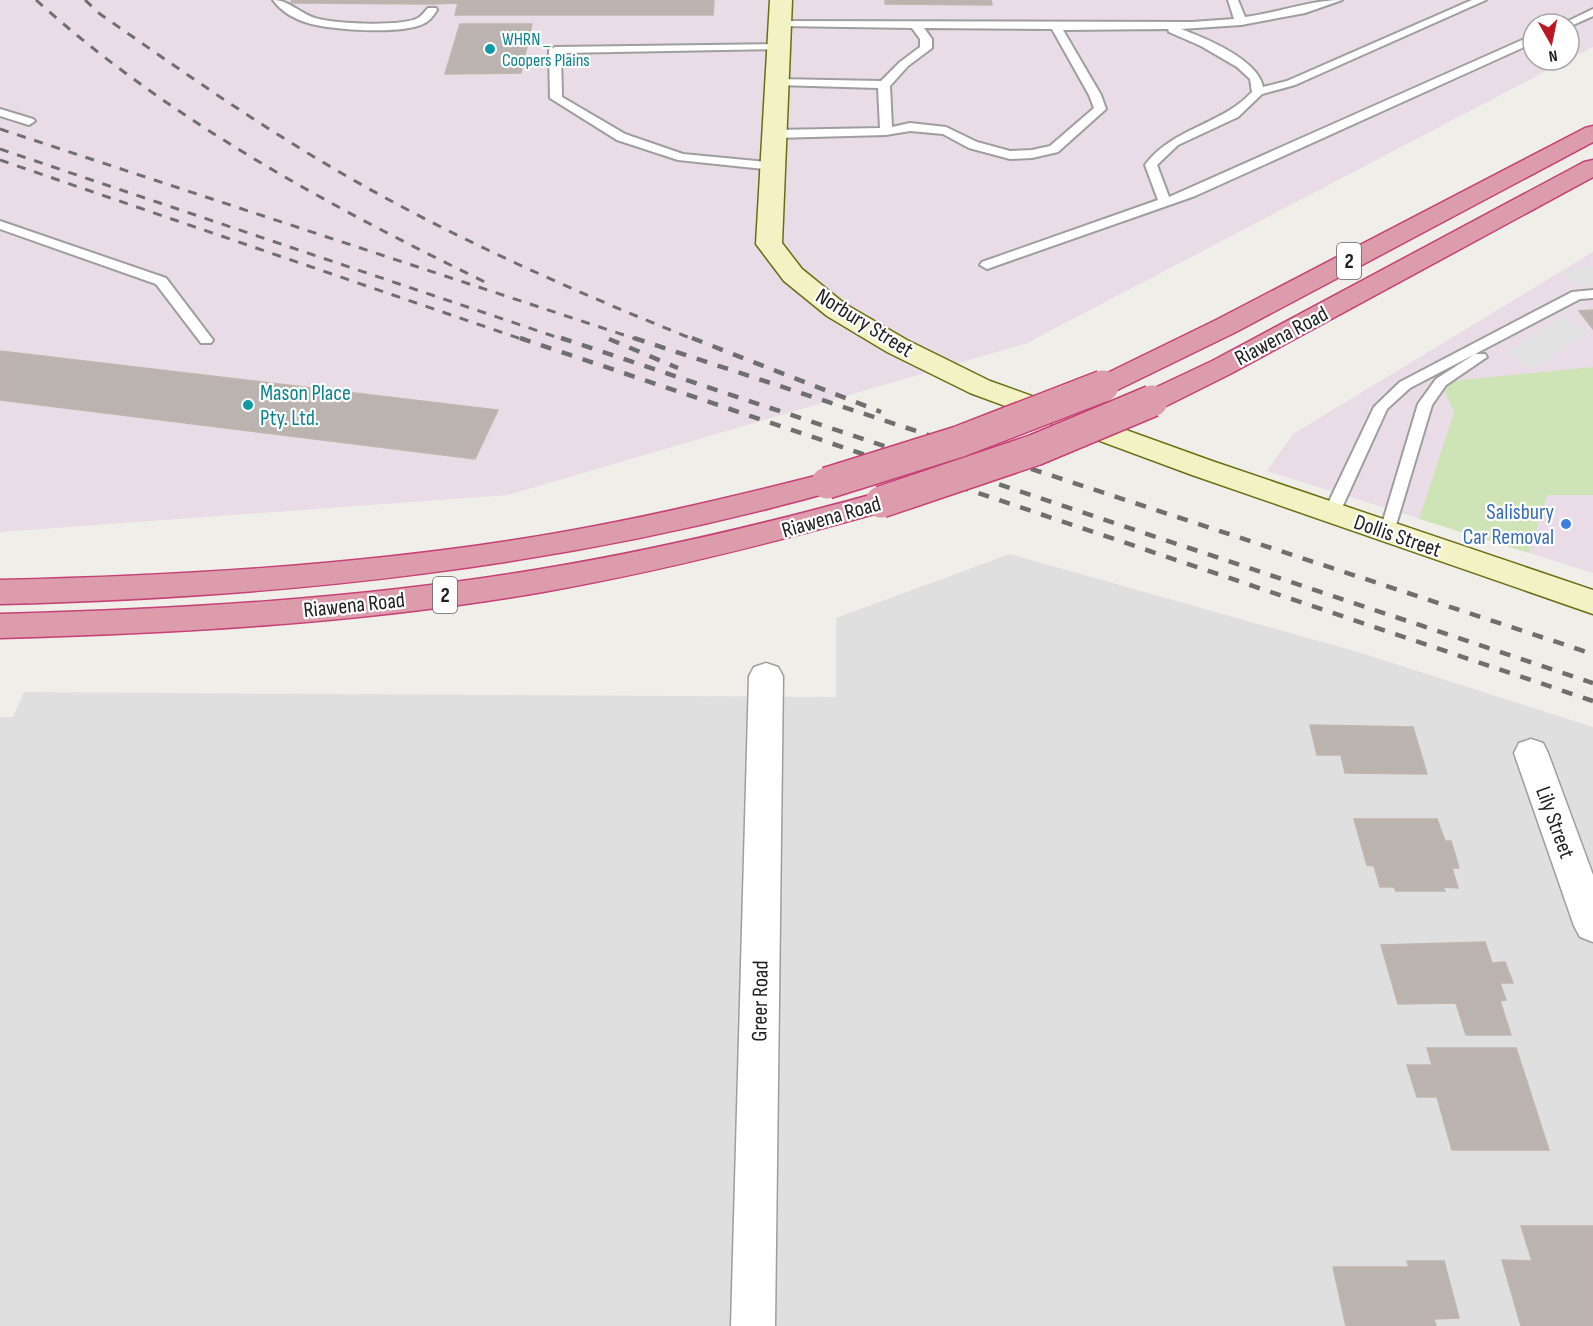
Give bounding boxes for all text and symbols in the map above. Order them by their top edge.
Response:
north arrow [1521,12,1581,72]
place label: WHRN _ Coopers Plains [502,29,590,71]
marker: WHRN _ Coopers Plains [483,42,497,56]
text: N [1547,45,1559,65]
road number: 2 [1337,243,1361,279]
street label: Norbury Street [810,283,918,364]
street label: Riawena Road [1230,301,1333,372]
place label: Mason Place Pty. Ltd. [260,380,351,432]
marker: Mason Place Pty. Ltd. [241,398,255,412]
street label: Riawena Road [779,490,884,544]
place label: Salisbury Car Removal [1463,499,1554,551]
street label: Dollis Street [1350,509,1445,564]
marker: Salisbury Car Removal [1559,517,1573,531]
road number: 2 [433,577,457,613]
street label: Riawena Road [302,587,406,624]
street label: Lily Street [1529,783,1580,863]
street label: Greer Road [746,960,775,1042]

